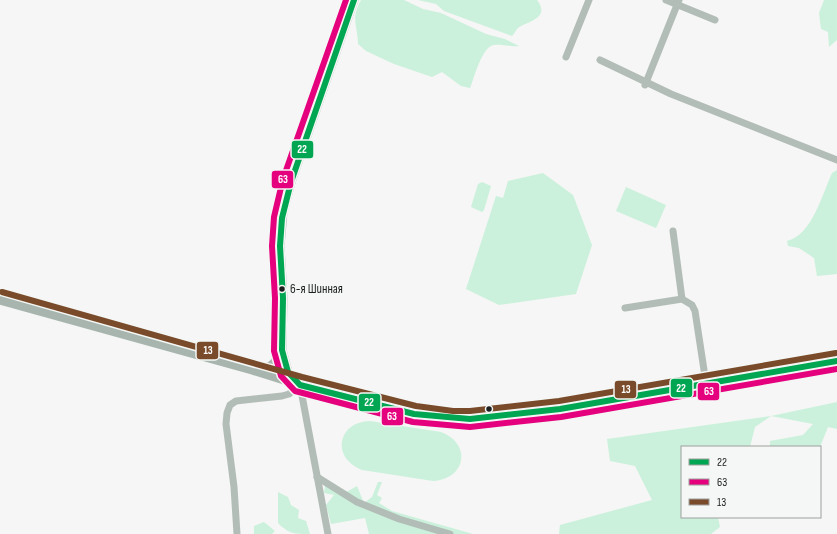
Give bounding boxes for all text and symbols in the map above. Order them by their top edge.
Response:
line badge: 22 [291,140,314,159]
text: 22 [297,143,307,156]
line badge: 63 [271,170,294,189]
text: 63 [278,173,288,186]
place label: 6-я Шинная [290,281,343,297]
marker: 6-я Шинная [277,284,287,294]
line badge: 13 [196,341,219,360]
text: 13 [203,344,213,357]
line badge: 22 [670,378,693,398]
line badge: 13 [614,380,637,399]
text: 22 [676,382,686,395]
line badge: 63 [697,382,720,401]
text: 13 [621,383,631,396]
text: 63 [704,385,714,398]
line badge: 22 [358,393,381,412]
text: 22 [364,396,374,409]
unlabelled marker [484,404,494,414]
line badge: 63 [381,407,404,426]
text: 63 [387,410,397,423]
legend [681,446,821,518]
text: 22 [717,455,727,470]
text: 63 [717,475,727,490]
text: 13 [717,495,726,510]

